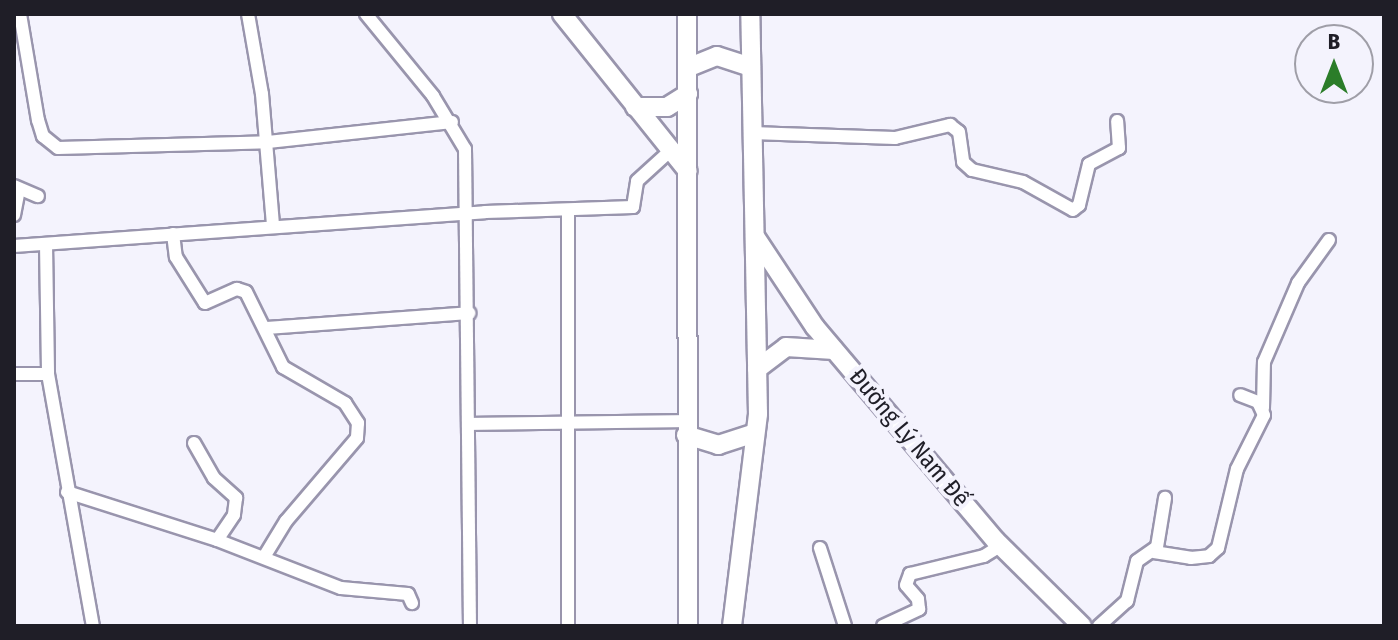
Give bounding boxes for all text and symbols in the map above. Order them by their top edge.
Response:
north arrow [1294,24,1374,104]
text: B [1328,28,1340,55]
street label: Đường Lý Nam Đế [843,363,975,513]

